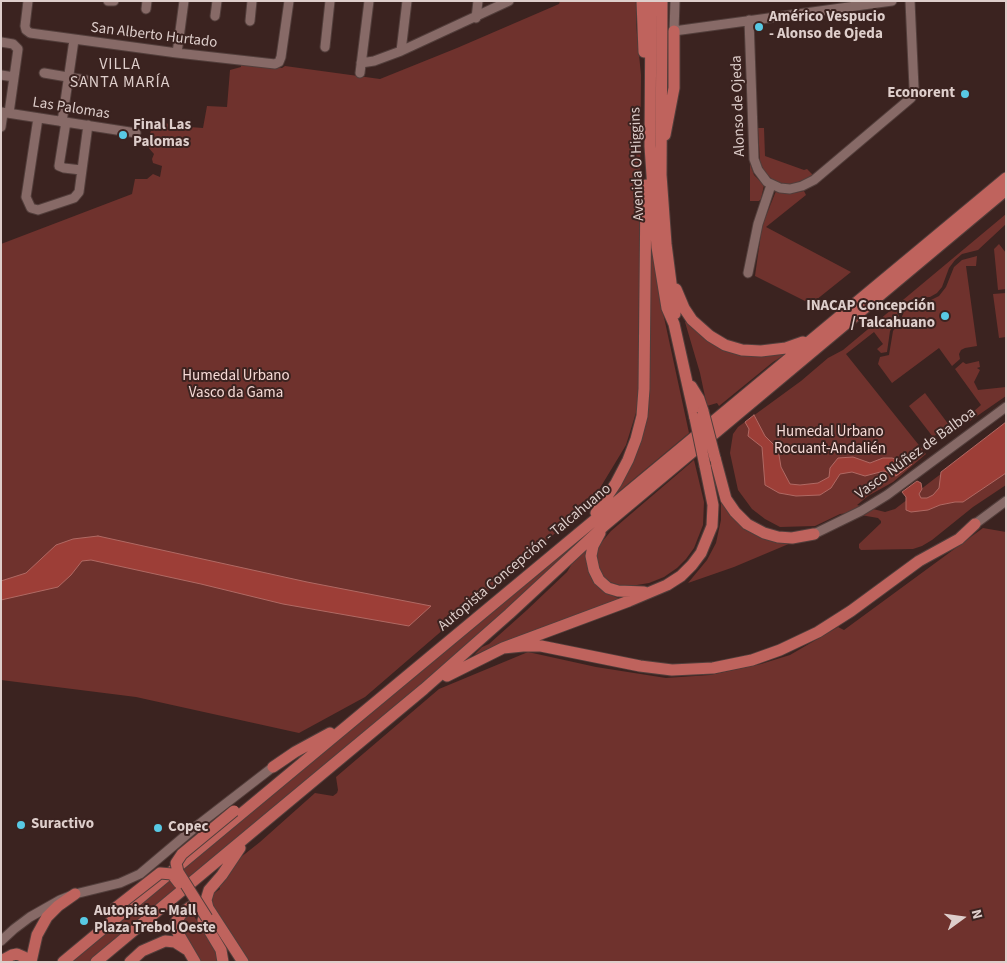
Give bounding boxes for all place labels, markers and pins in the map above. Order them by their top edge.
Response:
place label: Américo Vespucio - Alonso de Ojeda [769,9,885,44]
marker: Américo Vespucio - Alonso de Ojeda [753,21,765,33]
place label: Econorent [887,85,955,103]
marker: Econorent [959,88,971,100]
place label: Final Las Palomas [133,117,191,152]
marker: Final Las Palomas [117,129,129,141]
place label: INACAP Concepción / Talcahuano [806,298,935,333]
marker: INACAP Concepción / Talcahuano [939,310,951,322]
place label: Suractivo [31,816,94,834]
marker: Suractivo [15,819,27,831]
place label: Copec [168,819,208,837]
marker: Copec [152,822,164,834]
place label: Autopista - Mall Plaza Trebol Oeste [94,903,216,938]
marker: Autopista - Mall Plaza Trebol Oeste [78,915,90,927]

